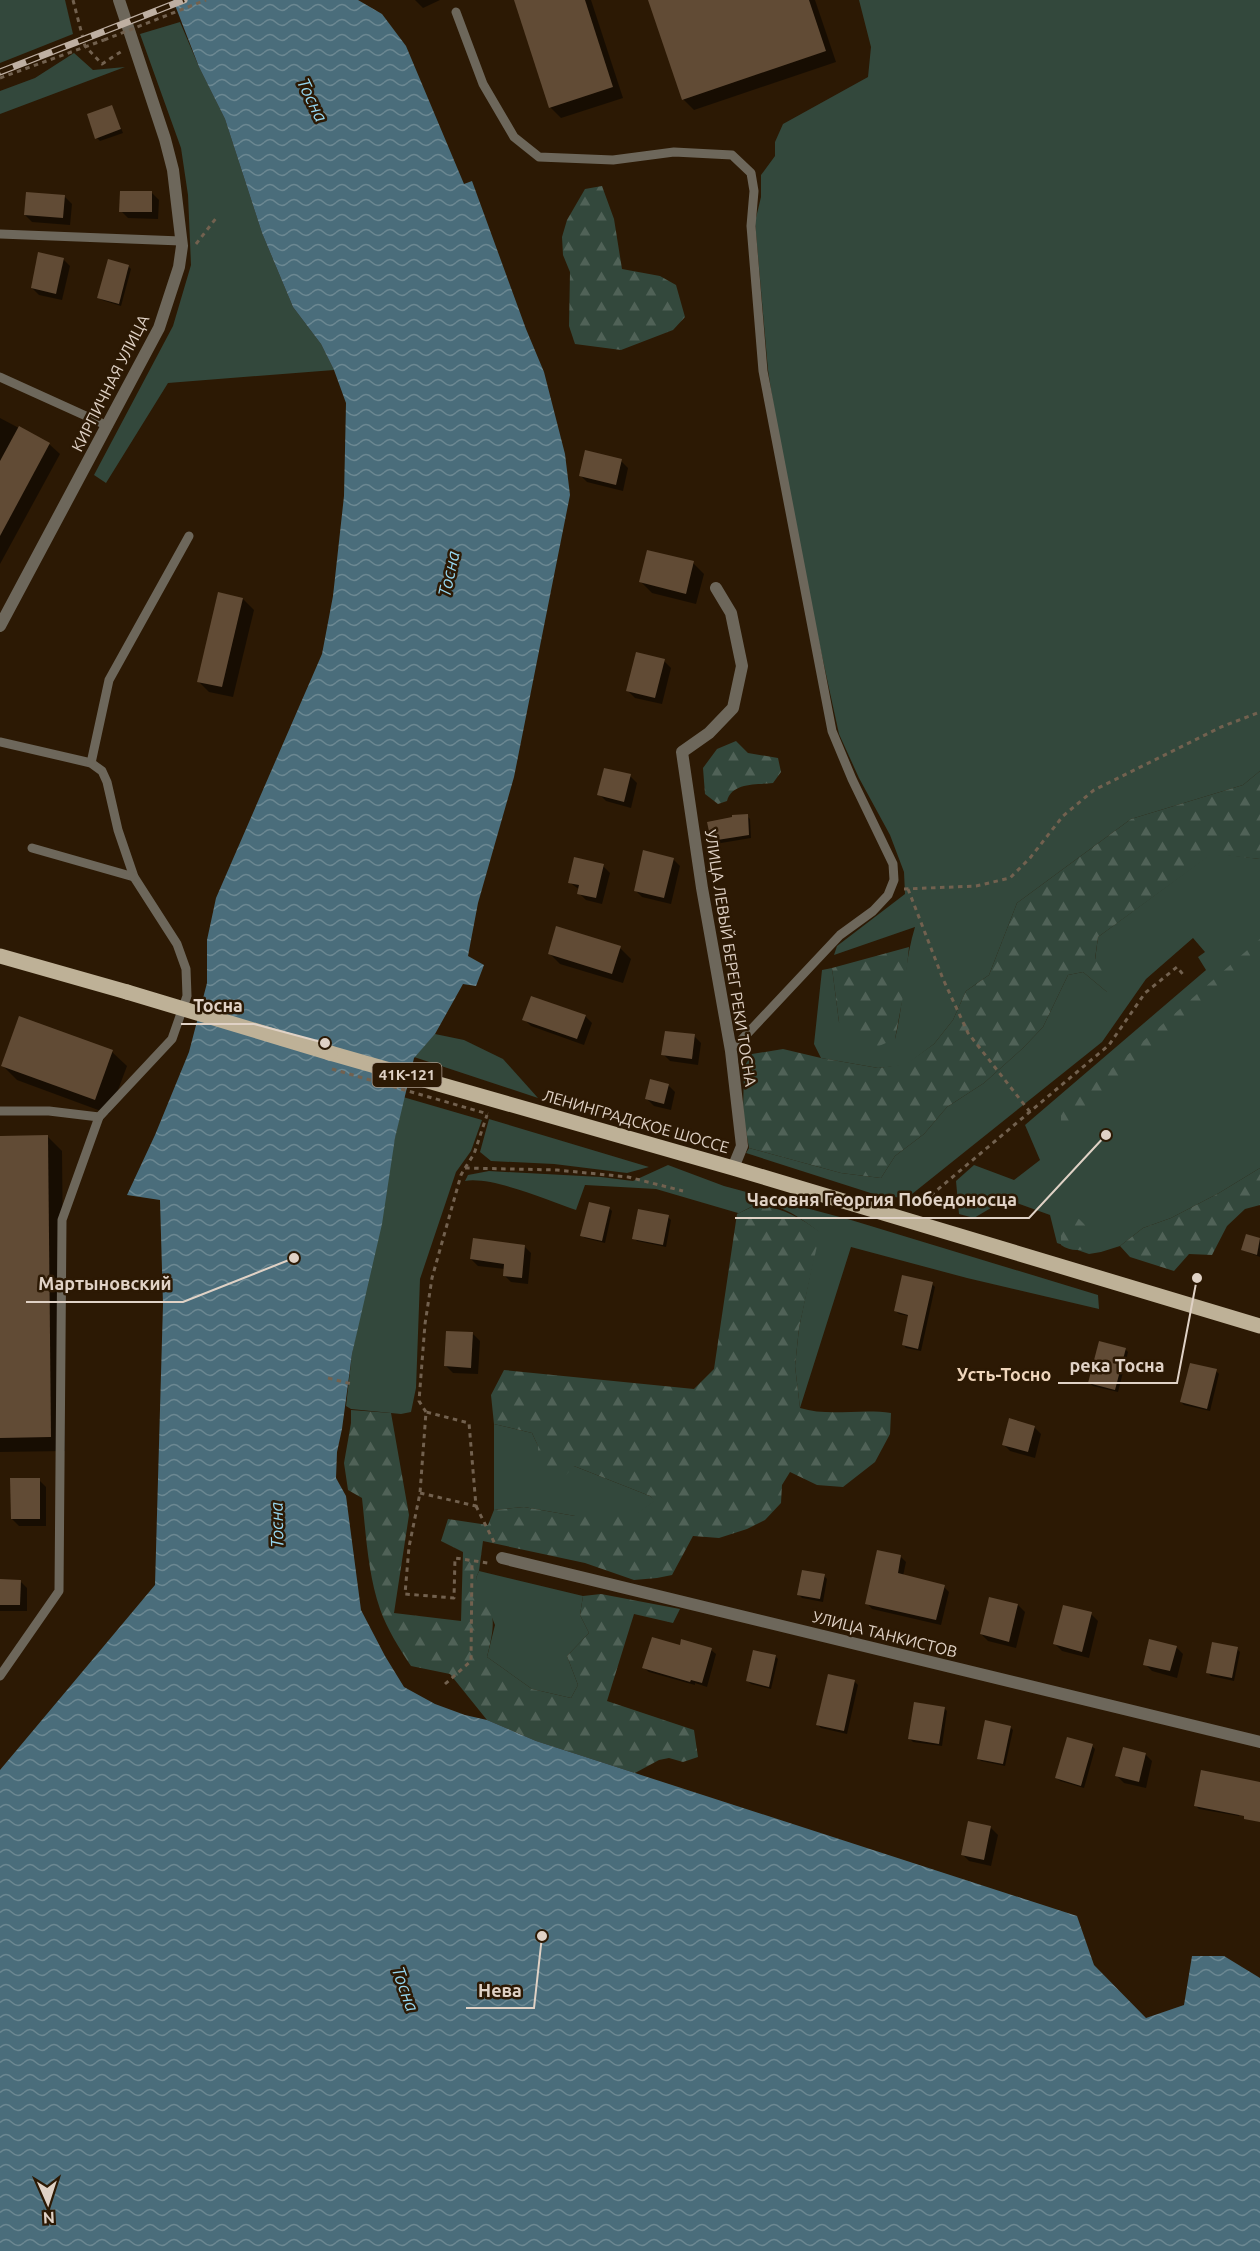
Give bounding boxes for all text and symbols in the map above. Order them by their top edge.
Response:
water label: Тосна [294,74,332,125]
street label: КИРПИЧНАЯ УЛИЦА [68,311,153,454]
water label: Тосна [433,549,463,599]
street label: УЛИЦА ЛЕВЫЙ БЕРЕГ РЕКИ ТОСНА [702,828,761,1088]
callout: Тосна [181,988,254,1024]
text: Тосна [193,995,243,1015]
road number: 41К-121 [372,1063,442,1087]
street label: ЛЕНИНГРАДСКОЕ ШОССЕ [541,1086,731,1156]
callout: Часовня Георгия Победоносца [735,1182,1029,1218]
text: Часовня Георгия Победоносца [747,1189,1017,1209]
callout: Мартыновский [26,1266,183,1302]
text: Мартыновский [38,1273,172,1293]
callout: река Тосна [1058,1347,1177,1383]
text: река Тосна [1070,1355,1164,1375]
district label: Усть-Тосно [957,1364,1051,1384]
water label: Тосна [266,1501,286,1548]
street label: УЛИЦА ТАНКИСТОВ [811,1607,959,1661]
water label: Тосна [389,1963,423,2014]
callout: Нева [466,1972,534,2008]
text: Нева [478,1980,522,2000]
north arrow [18,2173,78,2233]
text: N [42,2209,55,2227]

